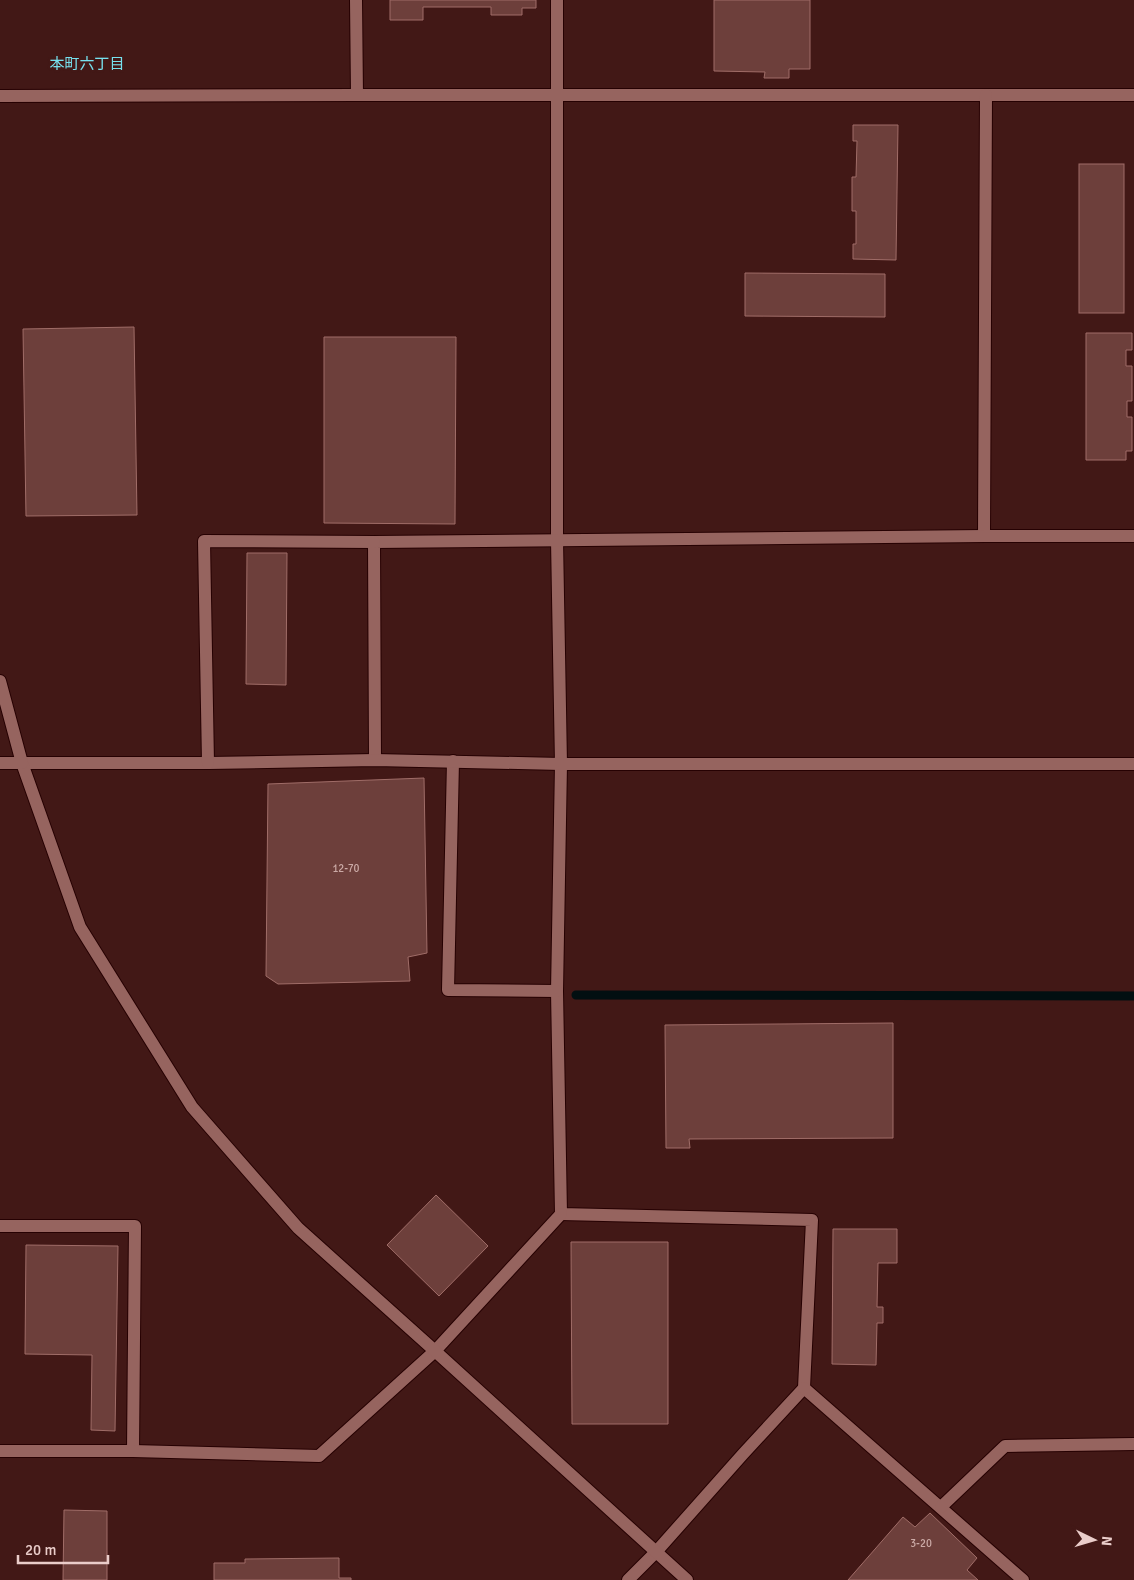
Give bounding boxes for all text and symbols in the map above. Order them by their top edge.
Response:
district label: 本町六丁目 [49,55,125,73]
house number: 12-70 [332,862,360,875]
north arrow [1069,1515,1119,1565]
scale bar [18,1532,108,1564]
text: N [1098,1535,1115,1547]
house number: 3-20 [910,1537,932,1550]
text: 20 m [25,1541,56,1559]

